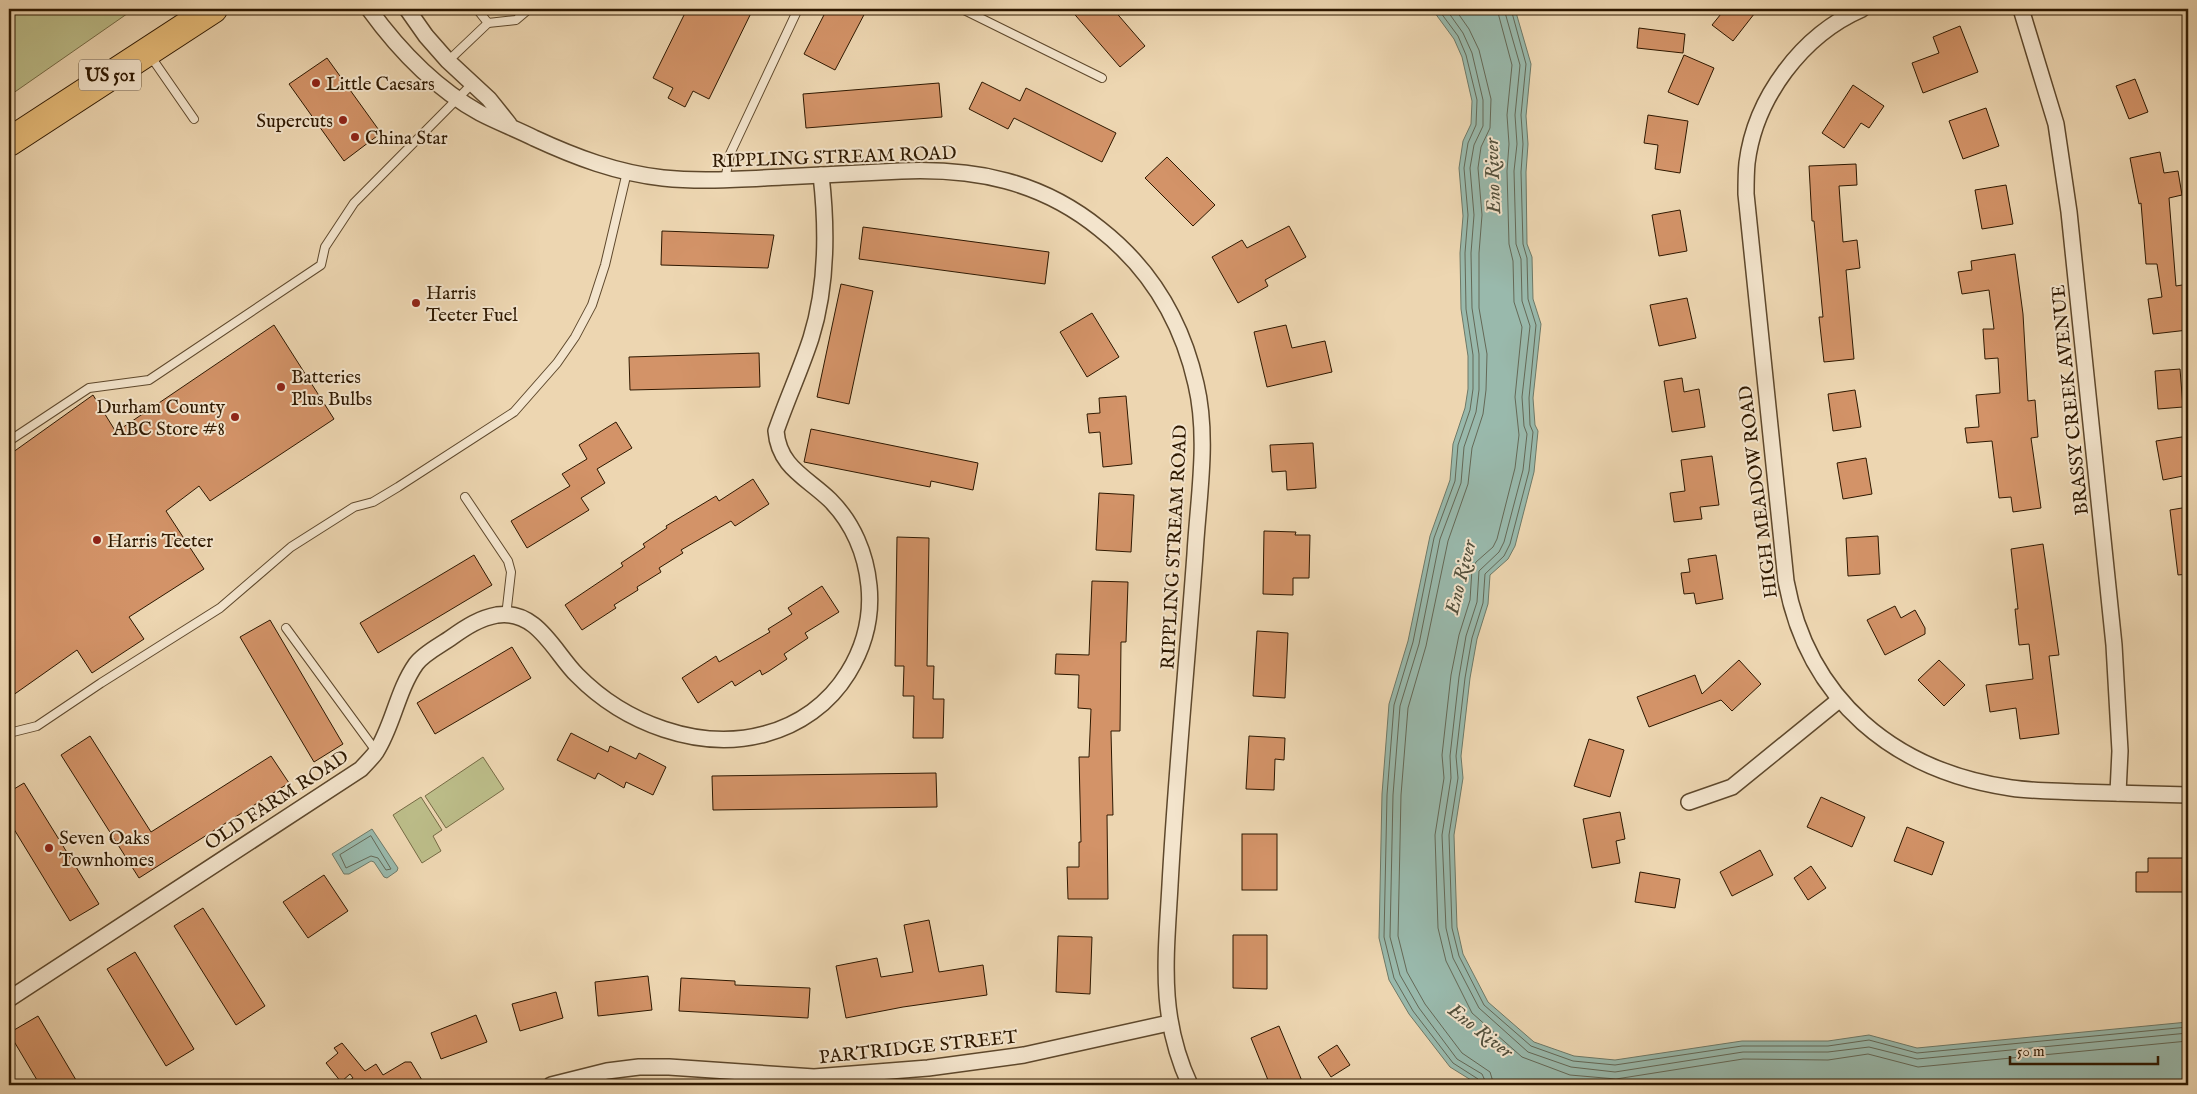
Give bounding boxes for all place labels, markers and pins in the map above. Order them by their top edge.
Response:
place label: Little Caesars [326,73,435,97]
marker: Little Caesars [310,77,322,89]
place label: Supercuts [256,110,333,134]
marker: Supercuts [337,114,349,126]
place label: China Star [365,127,448,151]
marker: China Star [349,131,361,143]
place label: Harris Teeter Fuel [426,282,519,328]
marker: Harris Teeter Fuel [410,297,422,309]
place label: Batteries Plus Bulbs [291,366,372,412]
marker: Batteries Plus Bulbs [275,381,287,393]
place label: Durham County ABC Store #8 [96,396,226,442]
marker: Durham County ABC Store #8 [229,411,241,423]
place label: Harris Teeter [107,530,213,554]
marker: Harris Teeter [91,534,103,546]
place label: Seven Oaks Townhomes [59,827,154,873]
marker: Seven Oaks Townhomes [43,842,55,854]

